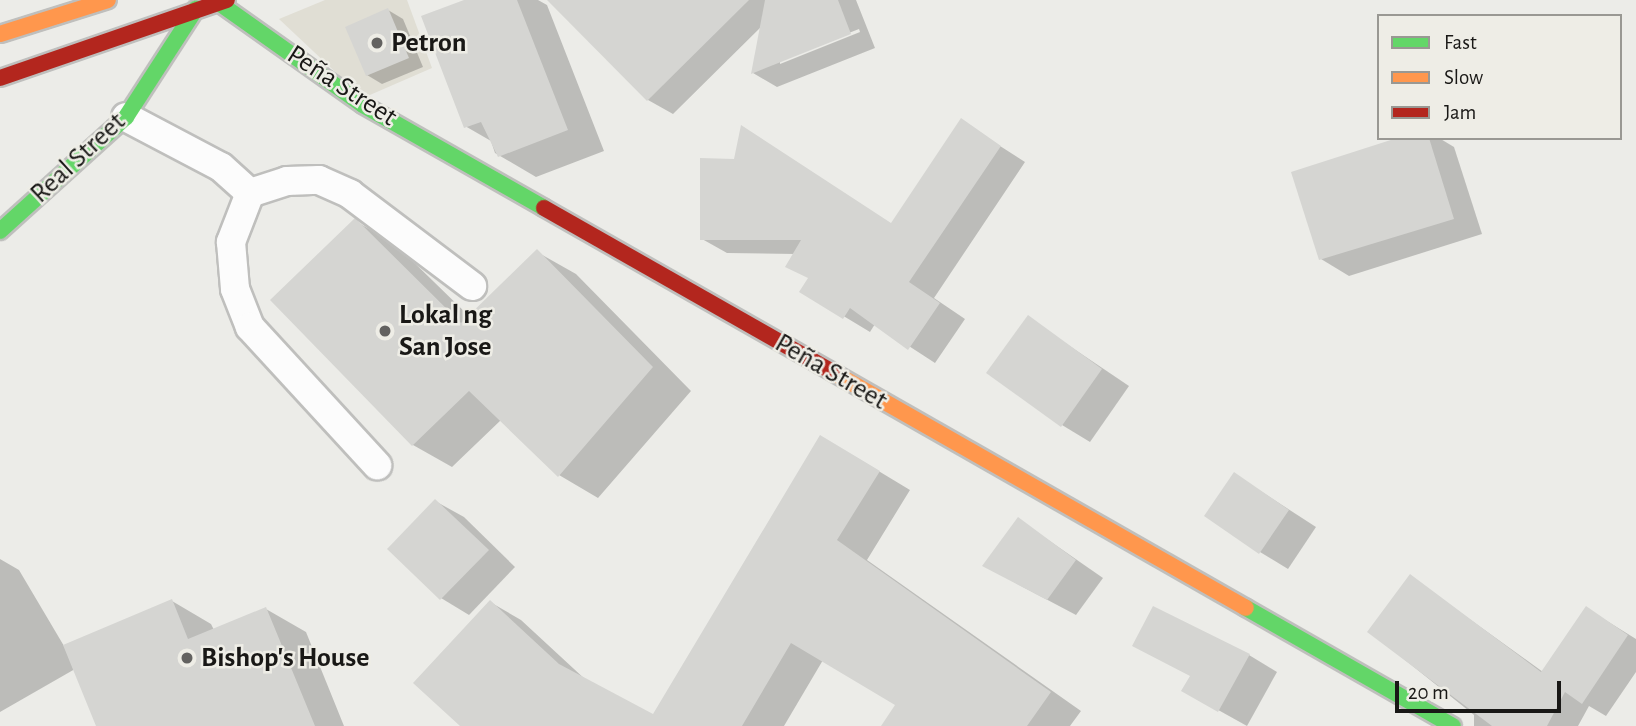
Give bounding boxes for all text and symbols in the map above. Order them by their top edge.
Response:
legend [1377,14,1622,140]
place label: Petron [391,26,467,60]
text: Fast [1444,32,1477,53]
marker: Petron [369,35,385,51]
street label: Peña Street [281,38,403,134]
text: Slow [1444,67,1483,88]
text: Jam [1444,102,1476,123]
street label: Real Street [23,106,133,210]
place label: Lokal ng San Jose [399,298,492,364]
marker: Lokal ng San Jose [377,323,393,339]
street label: Peña Street [769,326,893,418]
place label: Bishop's House [201,641,369,675]
marker: Bishop's House [179,650,195,666]
scale bar [1398,666,1564,710]
text: 20 m [1408,682,1449,703]

